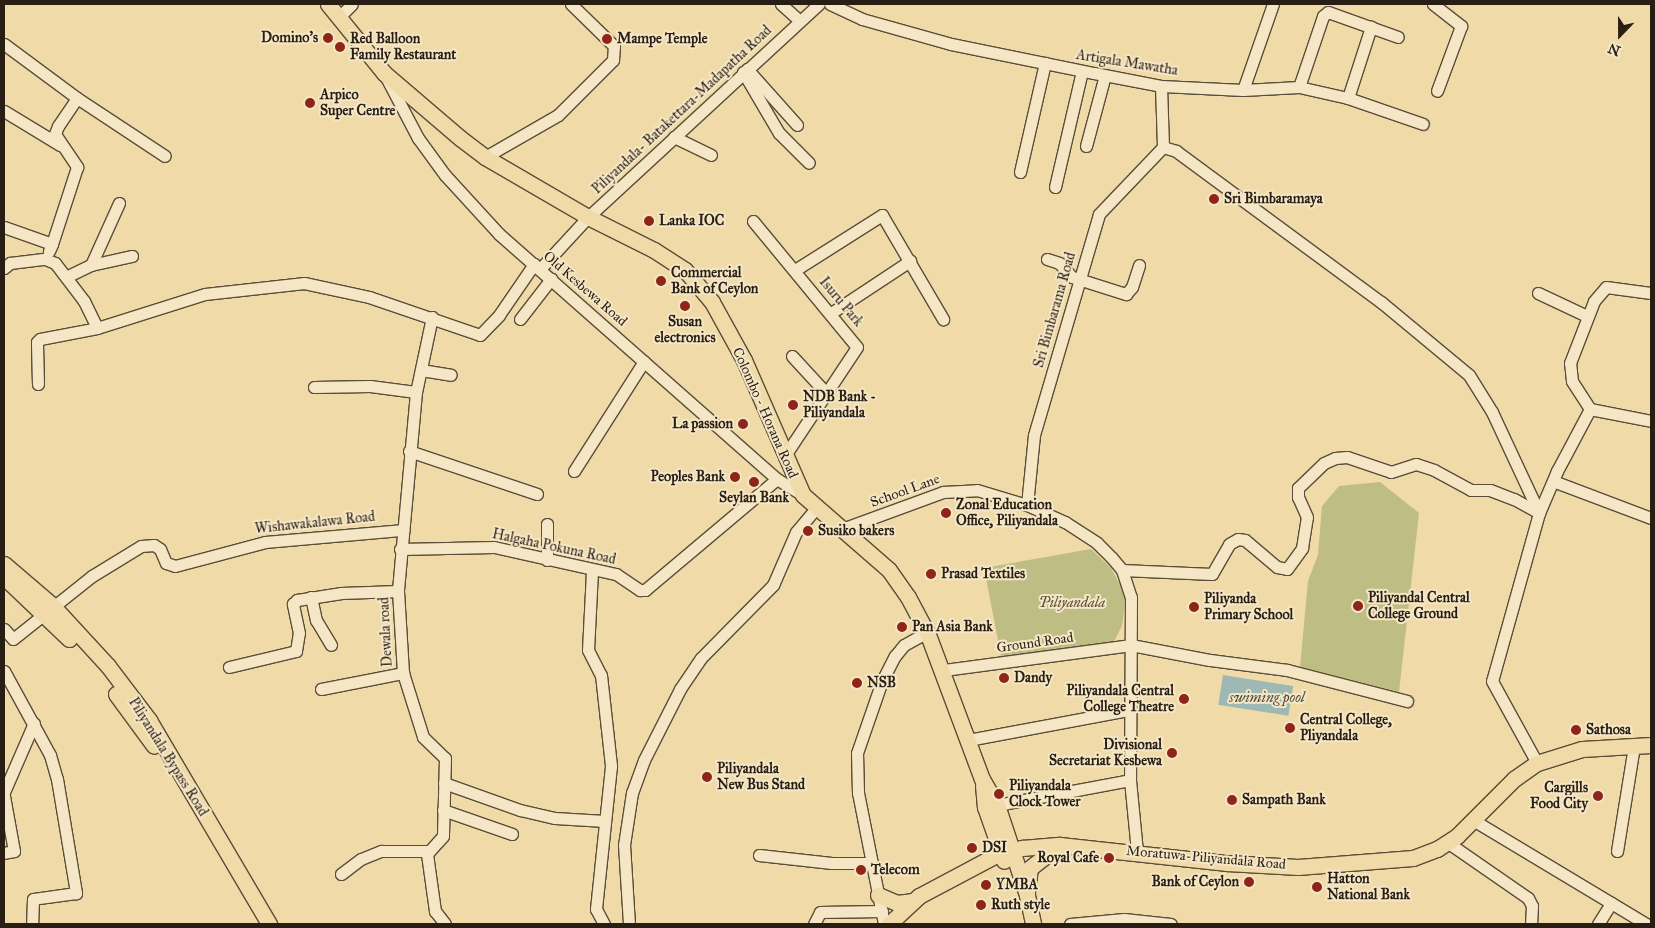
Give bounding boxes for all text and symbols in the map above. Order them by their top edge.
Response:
north arrow [1595,10,1645,60]
street label: Piliyandala- Batakettara-Madapatha Road [589,22,775,198]
place label: Domino's [261,30,318,46]
place label: Red Balloon Family Restaurant [350,31,456,64]
place label: Mampe Temple [617,31,708,47]
marker: Domino's [322,32,334,44]
marker: Mampe Temple [601,33,613,45]
text: N [1606,39,1623,59]
marker: Red Balloon Family Restaurant [334,41,346,53]
street label: Artigala Mawatha [1075,47,1179,79]
place label: Arpico Super Centre [320,87,395,120]
marker: Arpico Super Centre [304,97,316,109]
place label: Sri Bimbaramaya [1224,191,1323,207]
marker: Sri Bimbaramaya [1208,193,1220,205]
place label: Lanka IOC [659,213,724,229]
marker: Lanka IOC [643,215,655,227]
street label: Old Kesbewa Road [540,248,630,330]
street label: Sri Bimbarama Road [1030,250,1080,370]
place label: Commercial Bank of Ceylon [671,265,758,298]
street label: Isuru Park [815,274,867,330]
marker: Commercial Bank of Ceylon [655,275,667,287]
marker: Susan electronics [679,300,691,312]
place label: Susan electronics [655,314,715,347]
street label: Colombo - Horana Road [729,345,801,481]
place label: NDB Bank - Piliyandala [803,389,876,422]
marker: NDB Bank - Piliyandala [787,399,799,411]
place label: La passion [672,416,733,432]
marker: La passion [737,418,749,430]
place label: Peoples Bank [650,469,725,485]
marker: Peoples Bank [729,471,741,483]
street label: School Lane [868,471,942,511]
marker: Seylan Bank [748,476,760,488]
place label: Seylan Bank [719,490,789,506]
place label: Zonal Education Office, Piliyandala [956,497,1058,530]
marker: Zonal Education Office, Piliyandala [940,507,952,519]
street label: Wishawakalawa Road [254,508,376,538]
place label: Susiko bakers [818,523,894,539]
marker: Susiko bakers [802,525,814,537]
street label: Halgaha Pokuna Road [491,526,617,568]
place label: Prasad Textiles [941,566,1025,582]
marker: Prasad Textiles [925,568,937,580]
place label: Piliyandal Central College Ground [1368,590,1470,622]
place label: Piliyanda Primary School [1204,591,1293,624]
park label: Piliyandala [1039,595,1105,611]
street label: Dewala road [376,597,396,667]
marker: Piliyandal Central College Ground [1352,600,1364,612]
marker: Piliyanda Primary School [1188,601,1200,613]
place label: Pan Asia Bank [912,619,993,635]
marker: Pan Asia Bank [896,621,908,633]
street label: Ground Road [995,629,1075,657]
place label: Dandy [1014,670,1052,686]
marker: Dandy [998,672,1010,684]
place label: NSB [867,675,896,691]
marker: NSB [851,677,863,689]
place label: Piliyandala Central College Theatre [1066,683,1174,716]
water label: swiming pool [1229,689,1305,707]
marker: Piliyandala Central College Theatre [1178,693,1190,705]
street label: Piliyandala Bypass Road [125,695,211,819]
place label: Central College, Pliyandala [1300,712,1392,744]
marker: Central College, Pliyandala [1284,722,1296,734]
place label: Sathosa [1586,722,1631,738]
marker: Sathosa [1570,724,1582,736]
place label: Divisional Secretariat Kesbewa [1049,737,1162,770]
marker: Divisional Secretariat Kesbewa [1166,747,1178,759]
place label: Piliyandala New Bus Stand [717,761,805,794]
marker: Piliyandala New Bus Stand [701,771,713,783]
place label: Piliyandala Clock Tower [1009,778,1081,810]
place label: Cargills Food City [1530,780,1588,812]
marker: Piliyandala Clock Tower [993,788,1005,800]
marker: Cargills Food City [1592,790,1604,802]
place label: Sampath Bank [1242,792,1326,808]
marker: Sampath Bank [1226,794,1238,806]
place label: DSI [982,840,1007,856]
marker: DSI [966,842,978,854]
street label: Moratuwa-Piliyandala Road [1125,843,1287,873]
place label: Royal Cafe [1037,850,1099,866]
marker: Royal Cafe [1103,852,1115,864]
place label: Telecom [871,862,920,878]
marker: Telecom [855,864,867,876]
place label: Hatton National Bank [1327,871,1410,904]
place label: Bank of Ceylon [1152,874,1239,890]
marker: Bank of Ceylon [1243,876,1255,888]
place label: YMBA [996,877,1038,893]
marker: YMBA [980,879,992,891]
marker: Hatton National Bank [1311,881,1323,893]
place label: Ruth style [991,897,1050,913]
marker: Ruth style [975,899,987,911]

